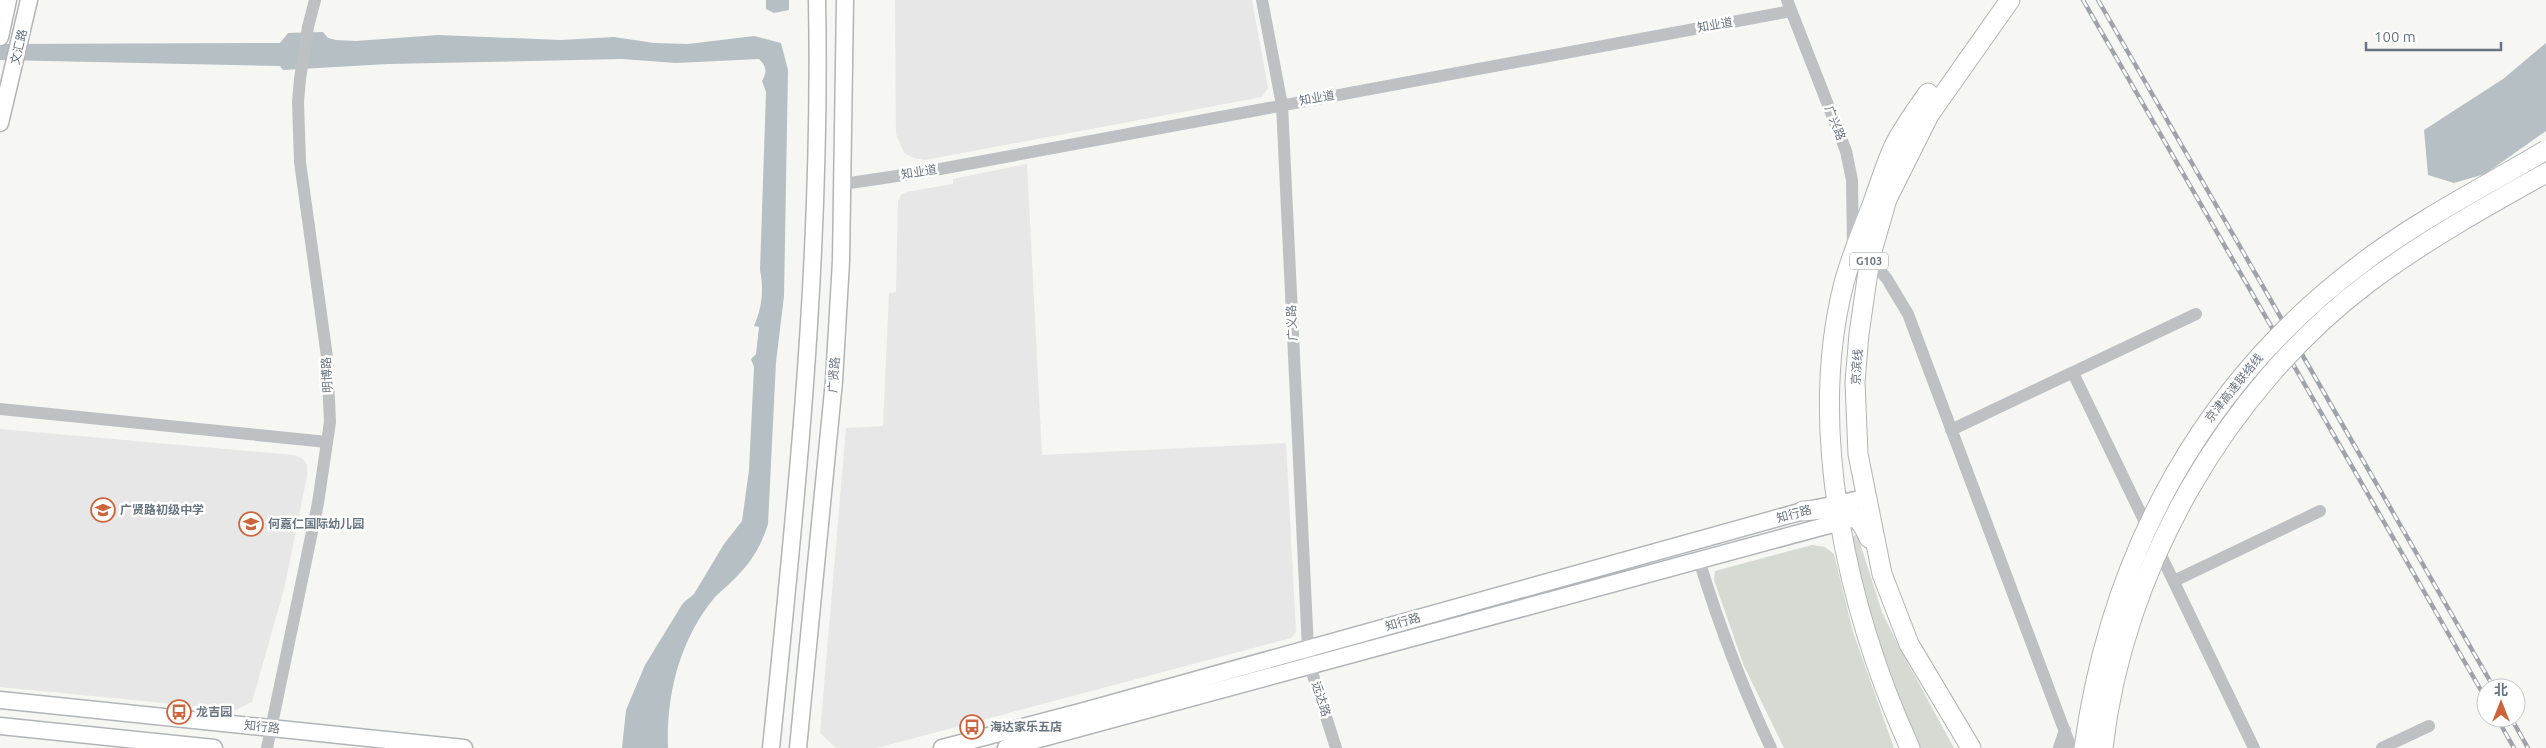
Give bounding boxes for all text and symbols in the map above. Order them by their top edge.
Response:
street label: 知业道 [1696,15,1734,34]
scale bar [2366,20,2501,52]
street label: 文汇路 [8,28,29,66]
text: 100 m [2374,28,2416,45]
street label: 知业道 [1298,88,1336,107]
street label: 广兴路 [1823,104,1848,142]
street label: 知业道 [900,162,938,181]
road number: G103 [1850,252,1888,270]
street label: 广义路 [1284,305,1299,341]
street label: 京滨线 [1849,349,1864,385]
street label: 京津高速联络线 [2202,351,2265,424]
street label: 明博路 [319,357,334,393]
street label: 广贤路 [826,357,841,393]
school or university icon: 广贤路初级中学 [90,497,116,523]
place label: 广贤路初级中学 [120,503,204,516]
street label: 知行路 [1775,503,1813,524]
school or university icon: 何嘉仁国际幼儿园 [238,511,264,537]
place label: 何嘉仁国际幼儿园 [268,517,364,530]
street label: 知行路 [1384,610,1422,633]
north arrow [2476,678,2526,728]
street label: 远达路 [1310,680,1333,718]
text: 北 [2494,682,2508,698]
bus stop icon: 龙吉园 [166,699,192,725]
place label: 龙吉园 [196,705,232,718]
bus stop icon: 海达家乐五店 [959,714,985,740]
street label: 知行路 [243,718,281,735]
place label: 海达家乐五店 [990,720,1062,733]

